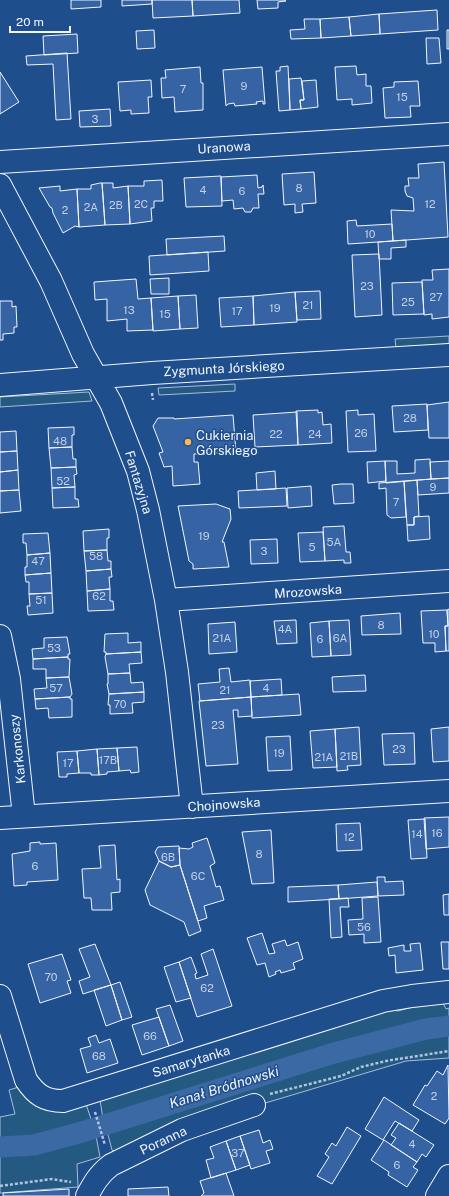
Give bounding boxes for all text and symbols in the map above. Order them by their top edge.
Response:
scale bar [10,8,70,34]
text: 20 m [16,15,44,29]
house number: 9 [241,80,248,92]
house number: 7 [180,83,187,95]
house number: 15 [396,91,408,103]
house number: 3 [92,113,99,125]
street label: Uranowa [197,138,251,157]
house number: 8 [295,182,303,194]
house number: 4 [200,184,207,196]
house number: 6 [239,185,246,197]
house number: 2C [134,198,148,210]
house number: 12 [424,198,436,210]
house number: 2B [109,199,123,211]
house number: 2A [84,201,98,213]
house number: 2 [62,204,69,216]
house number: 10 [364,228,376,240]
house number: 23 [360,280,374,292]
house number: 27 [429,291,443,303]
house number: 25 [401,296,415,308]
house number: 21 [302,299,314,311]
house number: 19 [269,302,281,314]
house number: 13 [123,304,135,316]
house number: 17 [231,305,243,317]
house number: 15 [159,308,171,320]
street label: Zygmunta Jórskiego [163,358,285,379]
house number: 28 [403,412,417,424]
house number: 26 [354,427,368,439]
place label: Cukiernia Górskiego [196,428,258,458]
house number: 22 [269,428,283,440]
house number: 24 [308,428,322,440]
house number: 48 [53,435,67,447]
marker: Cukiernia Górskiego [183,437,193,447]
street label: Fantazyjna [122,449,155,516]
house number: 52 [56,475,70,487]
house number: 9 [430,481,437,493]
house number: 7 [393,496,400,508]
house number: 19 [198,530,210,542]
house number: 5A [327,536,342,548]
house number: 5 [308,541,316,553]
house number: 3 [261,545,268,557]
house number: 58 [89,550,103,562]
house number: 47 [31,555,45,567]
street label: Mrozowska [274,582,343,601]
house number: 62 [92,590,106,602]
house number: 51 [35,594,47,606]
house number: 8 [377,619,385,631]
house number: 4A [278,623,293,635]
house number: 10 [428,628,440,640]
house number: 21A [213,632,232,644]
house number: 6A [333,632,348,644]
house number: 6 [317,633,324,645]
house number: 53 [47,642,61,654]
house number: 57 [49,682,63,694]
house number: 4 [263,682,270,694]
house number: 21 [219,684,231,696]
house number: 70 [113,698,127,710]
street label: Karkonoszy [6,713,29,784]
house number: 23 [211,719,225,731]
house number: 23 [392,743,406,755]
house number: 19 [273,747,285,759]
house number: 21B [340,750,358,762]
house number: 21A [315,751,334,763]
house number: 17B [99,754,117,766]
house number: 17 [62,757,74,769]
street label: Chojnowska [187,794,261,815]
house number: 16 [431,827,443,839]
house number: 14 [411,828,423,840]
house number: 12 [343,831,355,843]
house number: 8 [255,848,263,860]
house number: 6B [161,851,175,863]
house number: 6 [32,860,39,872]
house number: 6C [191,870,205,882]
house number: 56 [357,921,371,933]
house number: 70 [44,971,58,983]
house number: 62 [200,982,214,994]
house number: 66 [143,1030,157,1042]
street label: Samarytanka [150,1043,232,1080]
house number: 68 [92,1050,106,1062]
water label: Kanał Bródnowski [167,1063,281,1111]
house number: 2 [431,1090,438,1102]
street label: Poranna [138,1123,189,1158]
house number: 4 [409,1138,416,1150]
house number: 37 [231,1147,245,1159]
house number: 6 [394,1159,401,1171]

